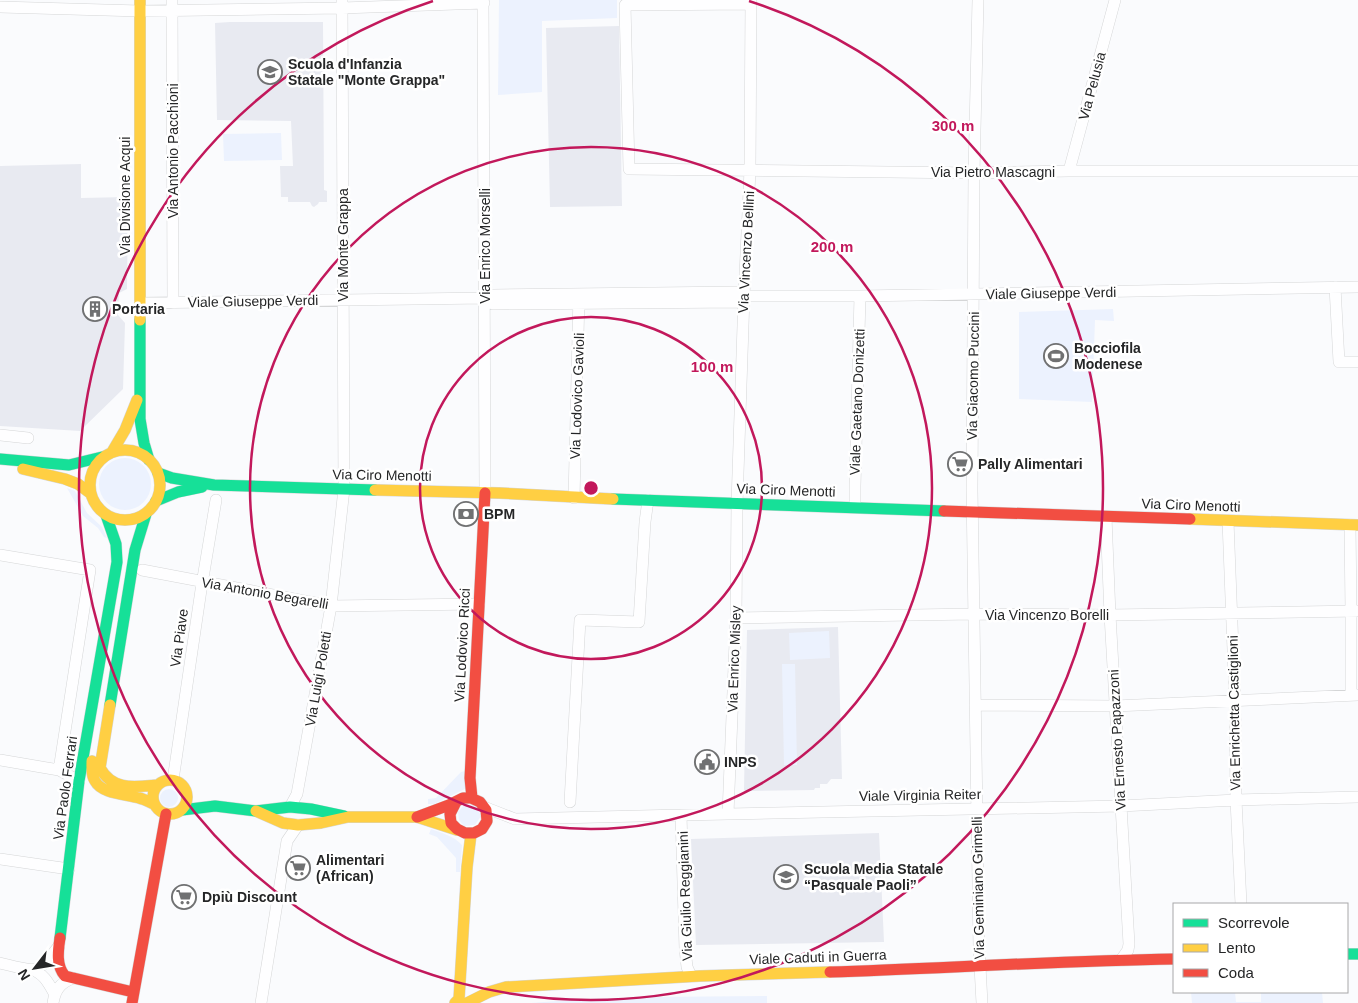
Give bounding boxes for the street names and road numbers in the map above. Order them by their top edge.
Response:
street label: Via Pelusia [1075,50,1109,122]
street label: Via Antonio Pacchioni [165,83,181,219]
street label: Via Divisione Acqui [117,137,133,255]
street label: Via Pietro Mascagni [931,164,1055,180]
street label: Via Monte Grappa [335,188,351,302]
street label: Via Enrico Morselli [477,188,493,304]
street label: Via Vincenzo Bellini [735,190,757,314]
street label: Viale Giuseppe Verdi [986,284,1116,302]
street label: Viale Giuseppe Verdi [188,292,318,310]
street label: Via Giacomo Puccini [964,311,982,441]
street label: Viale Gaetano Donizetti [846,328,868,476]
street label: Via Lodovico Gavioli [567,332,587,460]
street label: Via Ciro Menotti [332,466,432,484]
street label: Via Ciro Menotti [736,480,836,500]
street label: Via Ciro Menotti [1141,495,1241,515]
street label: Via Antonio Begarelli [200,574,330,612]
street label: Via Lodovico Ricci [451,588,473,702]
street label: Via Enrico Misley [724,605,744,713]
street label: Via Vincenzo Borelli [985,607,1109,623]
street label: Via Piave [167,608,191,668]
street label: Via Luigi Poletti [302,630,334,728]
street label: Via Enrichetta Castiglioni [1225,635,1243,791]
street label: Via Ernesto Papazzoni [1105,669,1129,811]
street label: Via Paolo Ferrari [50,735,80,841]
street label: Viale Virginia Reiter [859,786,982,804]
street label: Via Geminiano Grimelli [969,816,987,960]
street label: Via Giulio Reggianini [675,831,695,961]
street label: Viale Caduti in Guerra [749,947,887,967]

